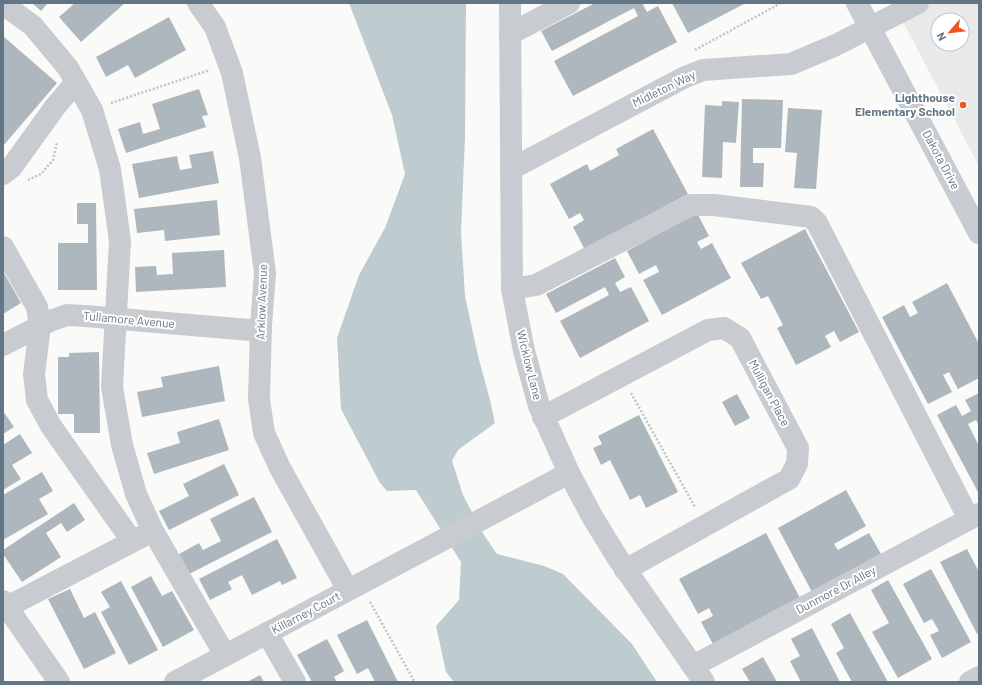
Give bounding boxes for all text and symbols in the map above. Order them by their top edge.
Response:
north arrow [930,12,970,52]
text: N [933,31,948,43]
street label: Midleton Way [630,67,698,109]
place label: Lighthouse Elementary School [855,90,955,118]
marker: Lighthouse Elementary School [958,100,968,110]
street label: Dakota Drive [920,127,963,192]
street label: Arklow Avenue [253,264,269,340]
street label: Tullamore Avenue [83,308,176,330]
street label: Wicklow Lane [515,328,545,401]
street label: Mulligan Place [746,357,793,428]
street label: Dunmore Dr Alley [793,562,878,616]
street label: Killarney Court [269,588,342,636]

